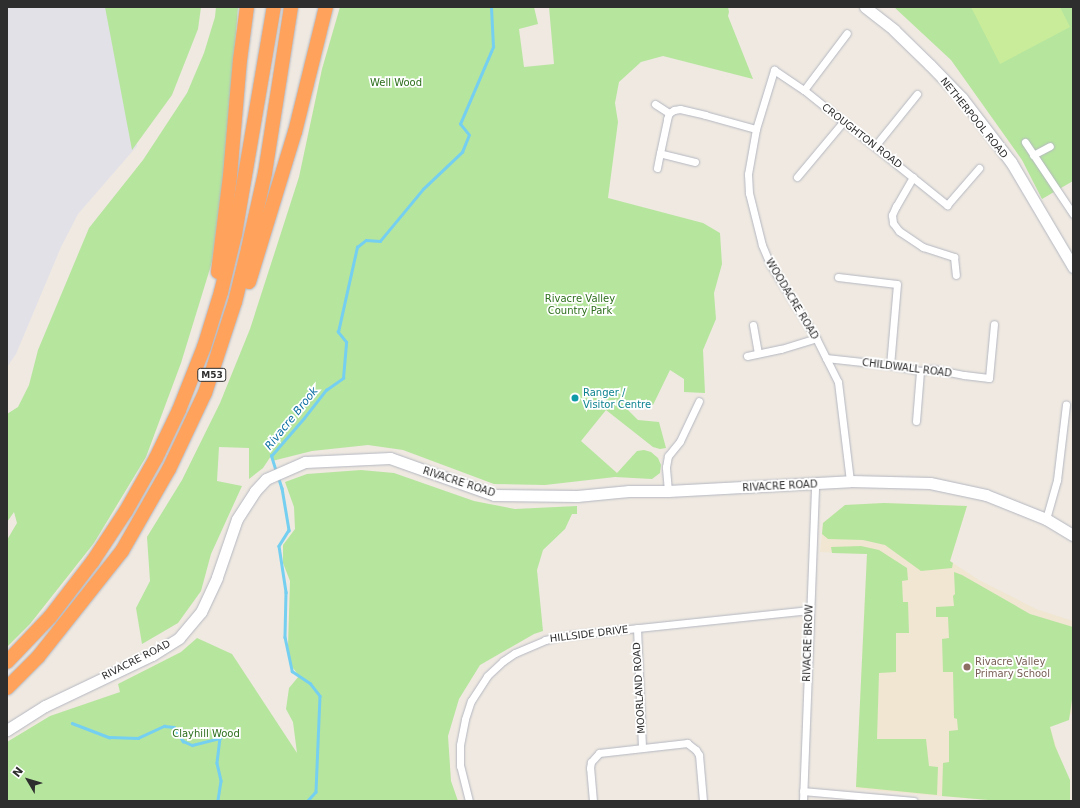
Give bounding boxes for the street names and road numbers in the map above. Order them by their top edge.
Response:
street label: NETHERPOOL ROAD [938,75,1010,161]
street label: CROUGHTON ROAD [820,101,904,171]
street label: WOODACRE ROAD [763,256,821,342]
street label: CHILDWALL ROAD [861,357,953,379]
road number: M53 [197,368,227,382]
street label: RIVACRE ROAD [421,465,497,499]
street label: RIVACRE ROAD [742,478,818,494]
street label: RIVACRE BROW [801,604,815,682]
street label: HILLSIDE DRIVE [549,623,629,645]
street label: RIVACRE ROAD [100,638,172,682]
street label: MOORLAND ROAD [631,642,647,734]

